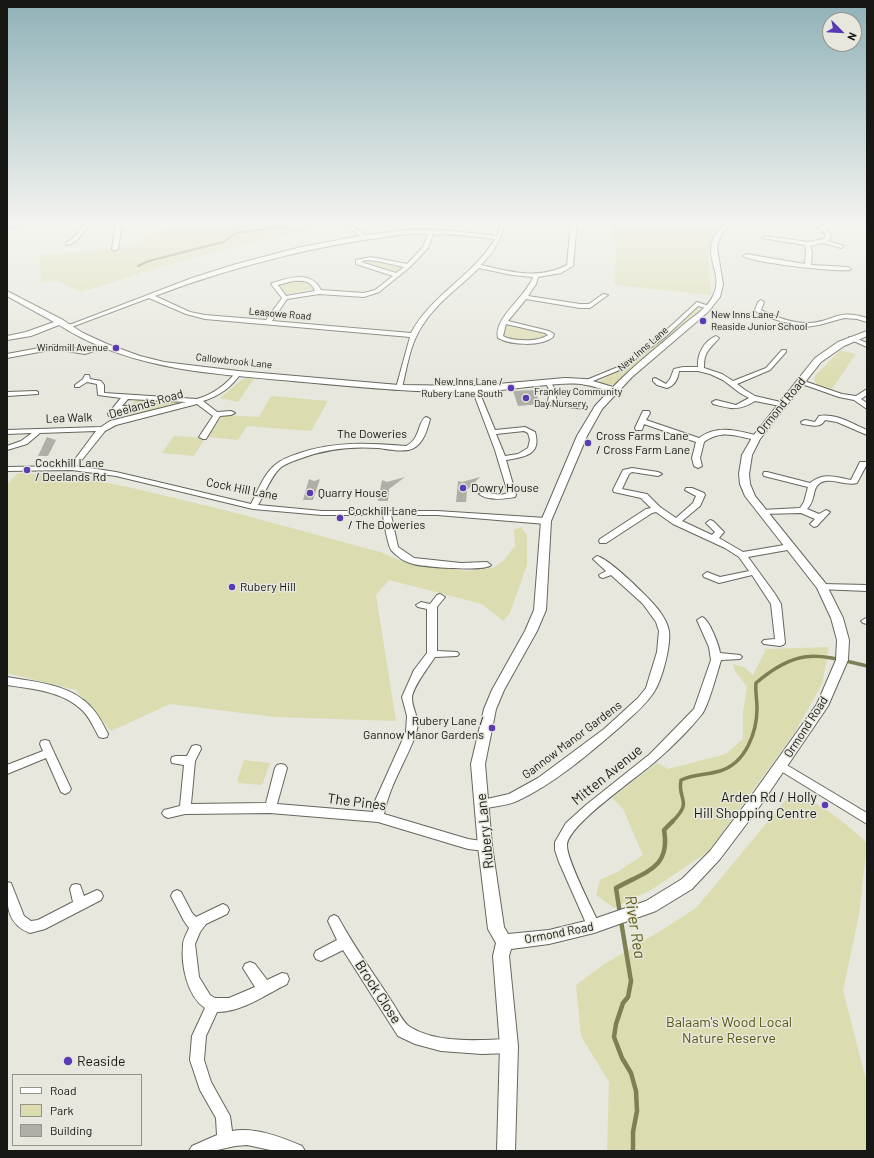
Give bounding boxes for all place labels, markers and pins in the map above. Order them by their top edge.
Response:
place label: New Inns Lane / Reaside Junior School [711,309,807,332]
marker: New Inns Lane / Reaside Junior School [698,316,708,326]
place label: Windmill Avenue [37,342,108,354]
marker: Windmill Avenue [111,343,121,353]
place label: New Inns Lane / Rubery Lane South [421,376,503,400]
marker: New Inns Lane / Rubery Lane South [506,383,516,393]
place label: Frankley Community Day Nursery [534,386,622,410]
marker: Frankley Community Day Nursery [521,393,531,403]
place label: Cross Farms Lane / Cross Farm Lane [596,429,690,457]
marker: Cross Farms Lane / Cross Farm Lane [583,438,593,448]
place label: Cockhill Lane / Deelands Rd [35,456,106,484]
marker: Cockhill Lane / Deelands Rd [22,465,32,475]
place label: Dowry House [471,481,539,495]
marker: Dowry House [458,483,468,493]
place label: Quarry House [318,486,387,500]
marker: Quarry House [305,488,315,498]
place label: Cockhill Lane / The Doweries [348,504,425,532]
marker: Cockhill Lane / The Doweries [335,513,345,523]
place label: Rubery Hill [240,580,296,594]
marker: Rubery Hill [227,582,237,592]
place label: Rubery Lane / Gannow Manor Gardens [363,714,484,742]
marker: Rubery Lane / Gannow Manor Gardens [487,723,497,733]
place label: Arden Rd / Holly Hill Shopping Centre [694,789,817,822]
marker: Arden Rd / Holly Hill Shopping Centre [820,800,830,810]
place label: Reaside [77,1053,125,1069]
marker: Reaside [62,1055,74,1067]

